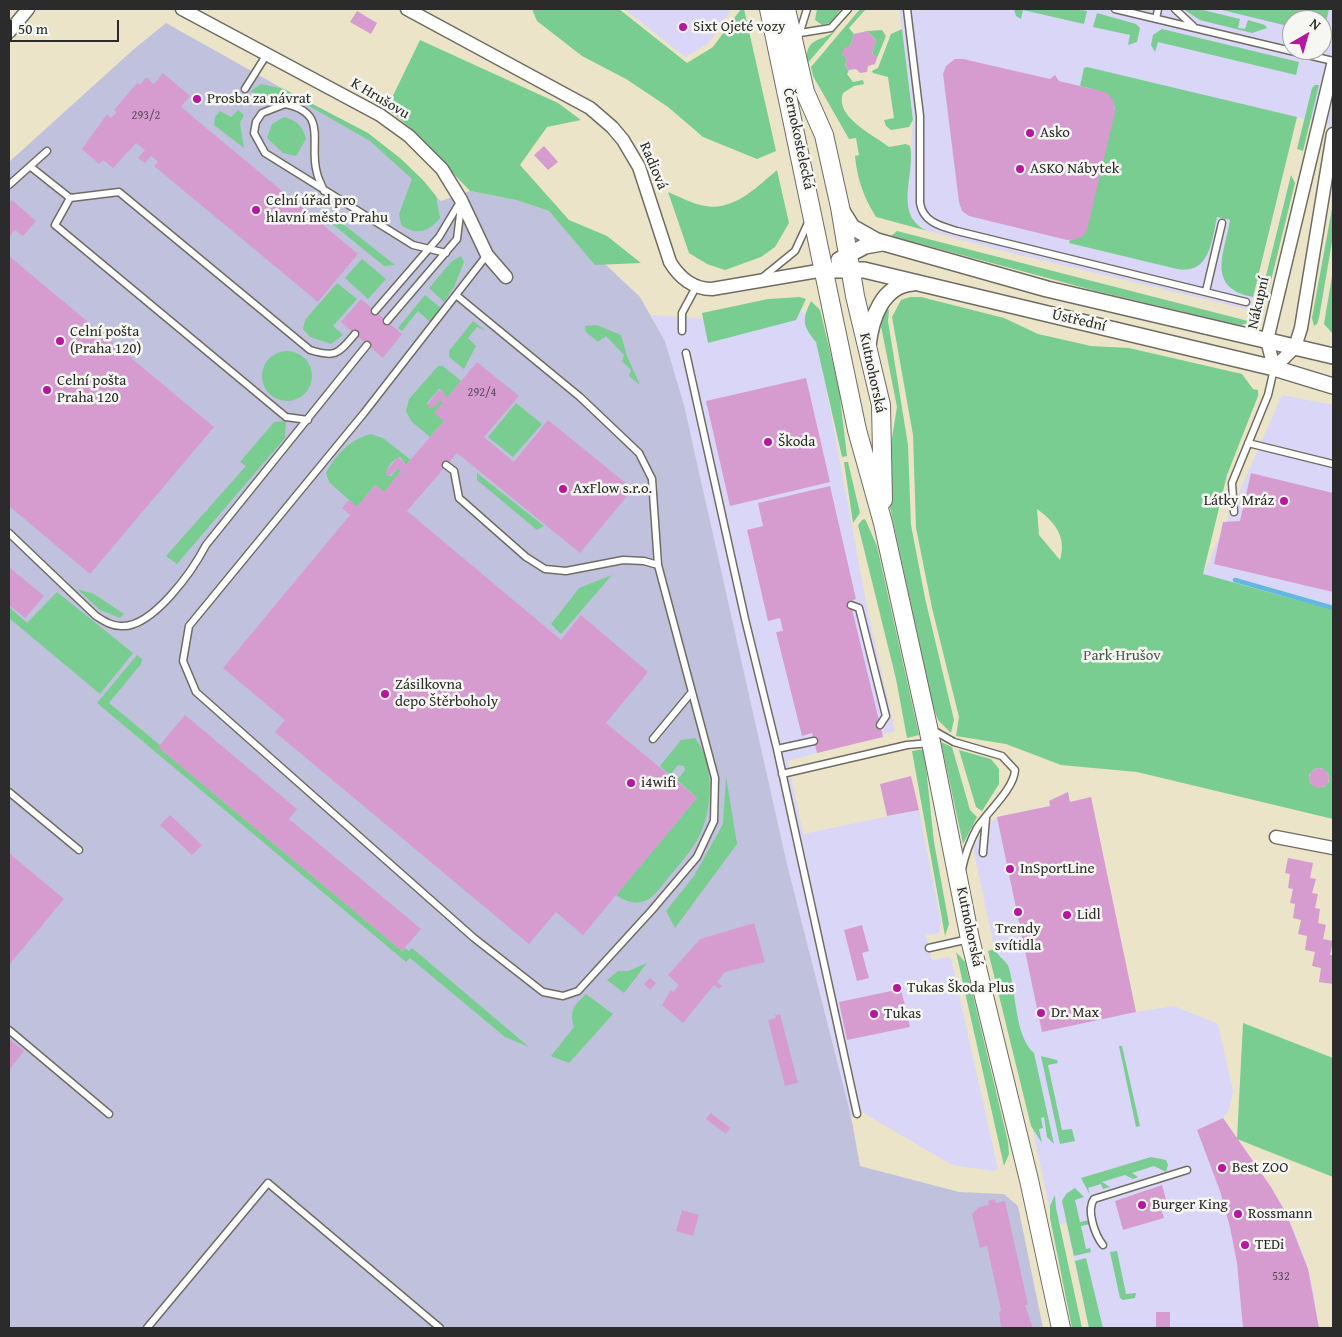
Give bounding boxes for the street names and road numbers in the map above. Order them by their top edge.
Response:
street label: K Hrušovu [347,74,413,124]
street label: Černokostelecká [778,87,818,191]
street label: Radiová [635,140,671,192]
street label: Nákupní [1244,275,1274,331]
street label: Ústřední [1050,306,1108,336]
street label: Kutnohorská [855,331,889,415]
street label: Kutnohorská [952,885,986,969]

